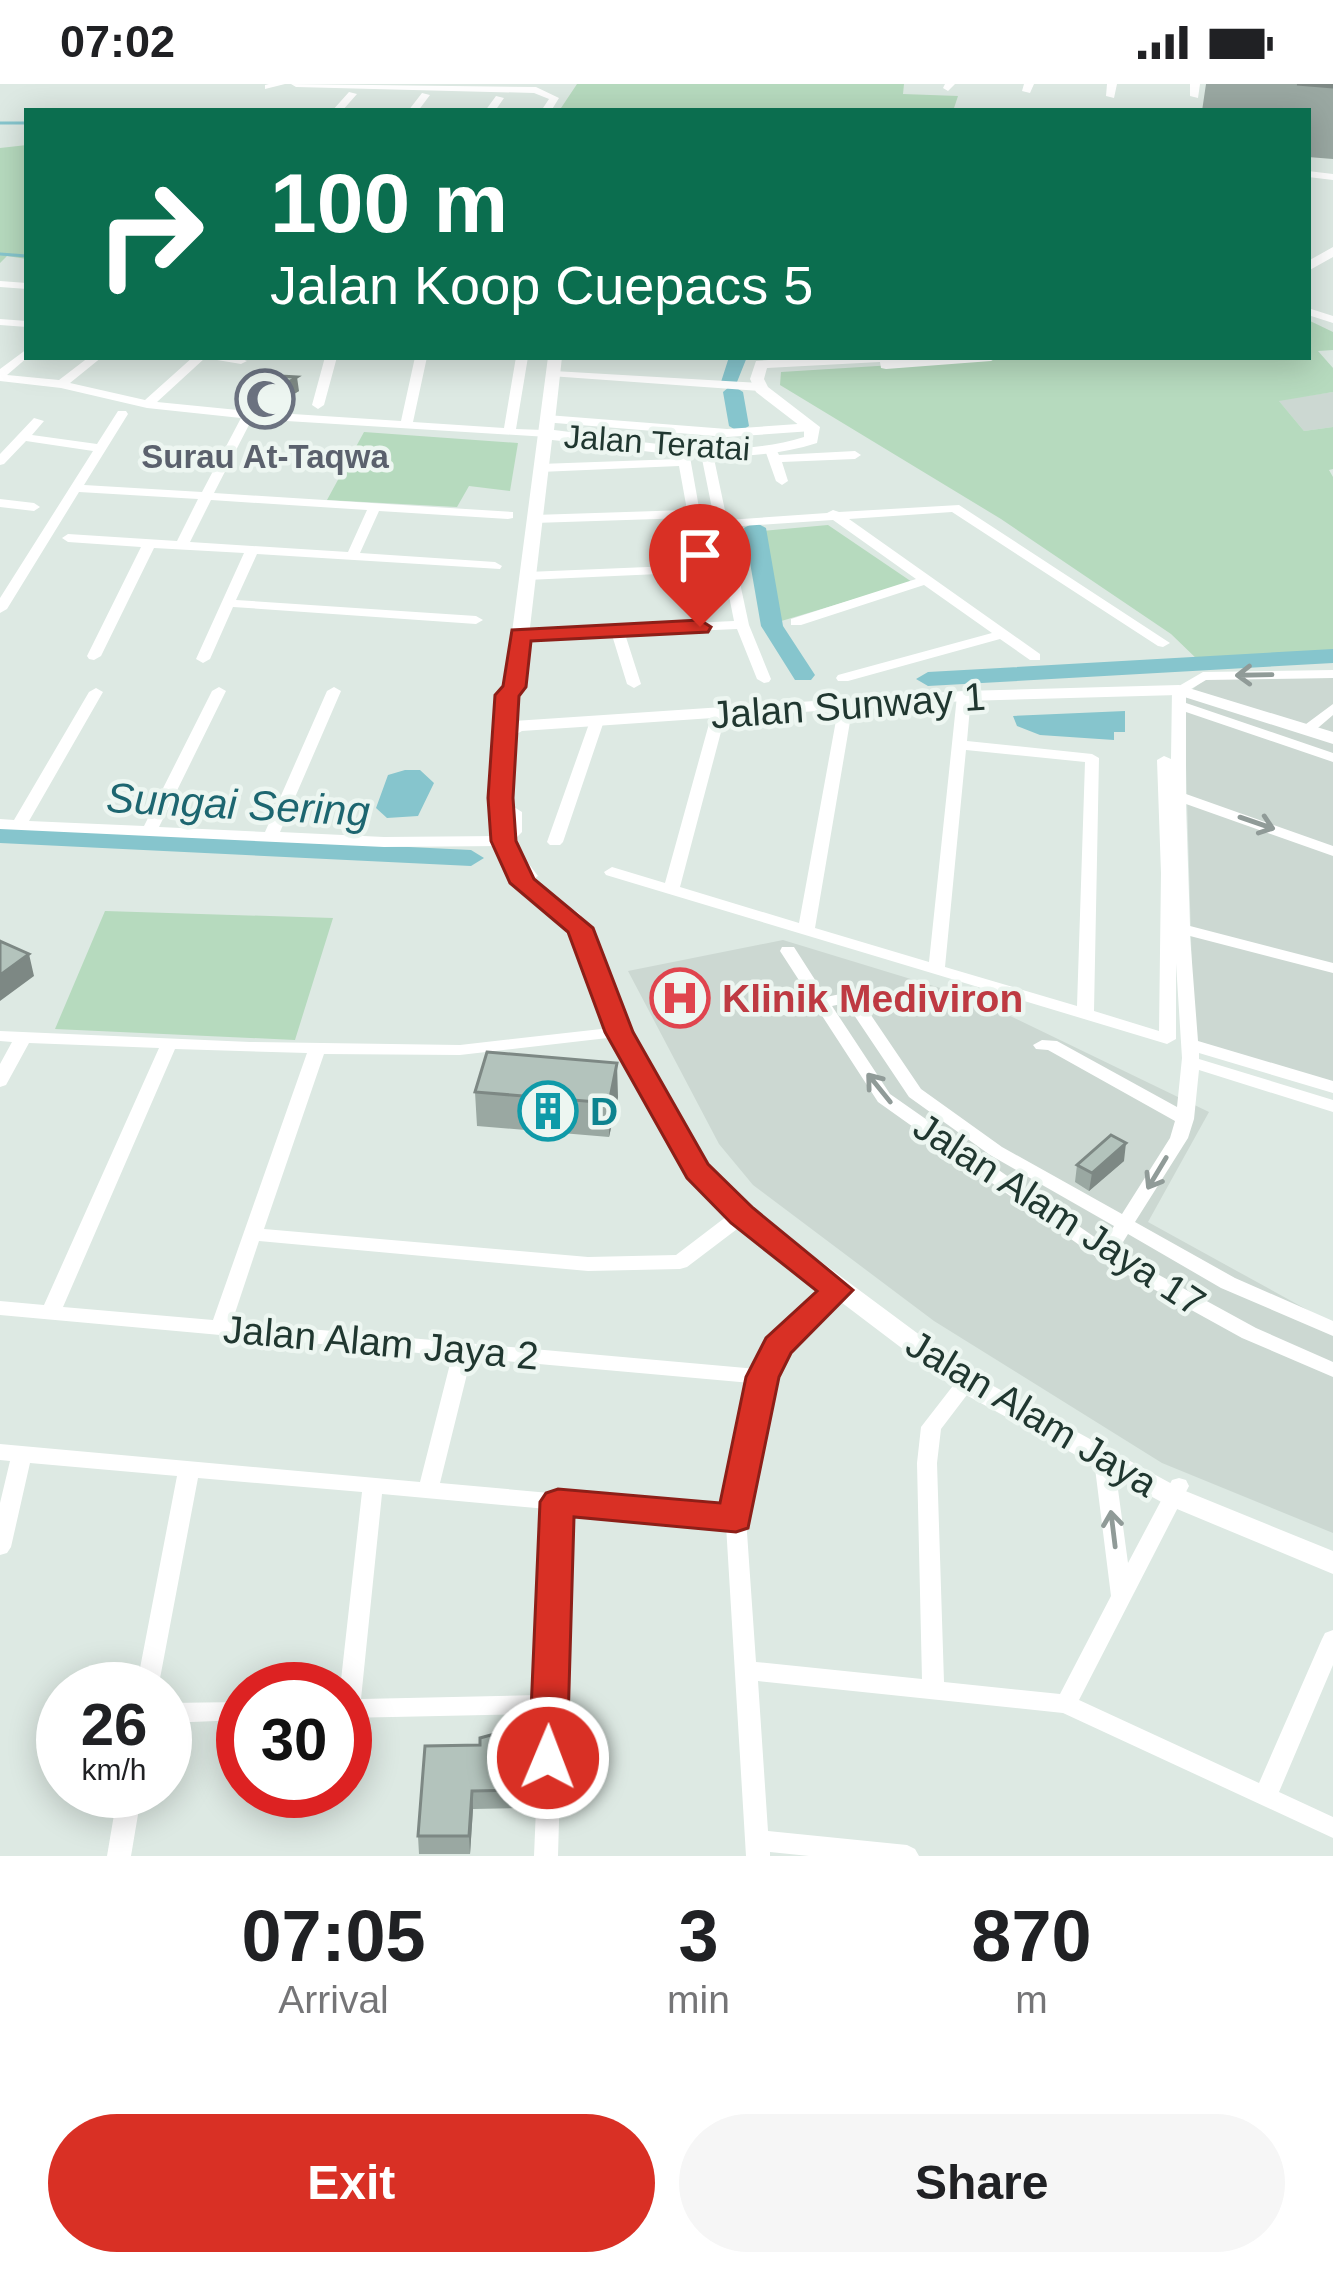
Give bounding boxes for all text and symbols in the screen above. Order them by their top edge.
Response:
text: 07:02 [60,16,175,67]
icon: right [72,156,228,312]
text: 100 m [270,156,508,250]
text: Jalan Koop Cuepacs 5 [270,255,813,315]
mosque icon: Surau At-Taqwa [234,368,296,430]
street label: Jalan Teratai [563,418,751,467]
place label: Surau At-Taqwa [141,438,389,475]
pin [649,504,751,627]
icon: arrive [667,522,733,588]
one-way arrow [1235,664,1274,687]
street label: Jalan Sunway 1 [709,674,987,737]
water label: Sungai Sering [105,774,371,835]
one-way arrow [1238,814,1275,835]
hospital icon: Klinik Mediviron [649,967,711,1029]
place label: Klinik Mediviron [722,977,1023,1020]
one-way arrow [866,1073,893,1105]
building icon: D [517,1080,579,1142]
place label: D [590,1090,618,1133]
street label: Jalan Alam Jaya 17 [906,1104,1213,1325]
one-way arrow [1145,1155,1169,1189]
street label: Jalan Alam Jaya 2 [221,1307,540,1378]
street label: Jalan Alam Jaya [899,1322,1165,1505]
one-way arrow [1101,1510,1124,1549]
speed limit sign: 30 [216,1662,372,1818]
text: 26 [81,1691,147,1758]
position arrow [485,1695,611,1821]
text: km/h [81,1753,147,1786]
text: 07:05 [241,1896,426,1976]
text: 3 [678,1896,719,1976]
text: 870 [971,1896,1092,1976]
text: Arrival [278,1978,389,2021]
text: min [667,1978,730,2021]
text: m [1015,1978,1048,2021]
button: Exit [48,2114,655,2252]
button: Share [679,2114,1285,2252]

